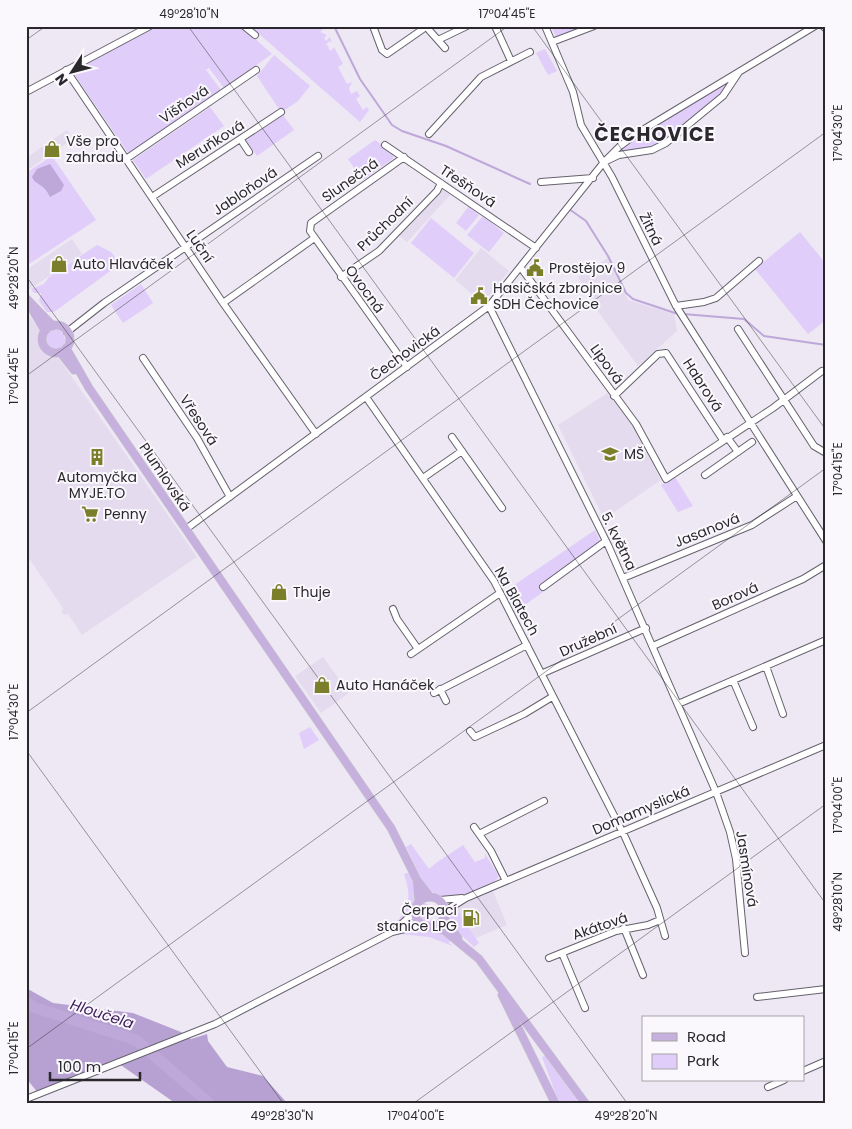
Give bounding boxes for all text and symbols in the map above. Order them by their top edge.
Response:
text: 49°28'10"N [159,5,219,22]
text: 17°04'45"E [478,5,536,22]
north arrow [48,48,98,98]
text: N [50,70,73,90]
street label: Višňová [155,80,213,128]
text: 17°04'30"E [829,105,846,161]
street label: Meruňková [172,115,248,173]
district label: ČECHOVICE [594,121,716,148]
place label: Vše pro zahradu [66,131,124,167]
shop icon: Vše pro zahradu [42,139,62,159]
street label: Slunečná [318,153,382,207]
street label: Třešňová [436,160,500,212]
street label: Jabloňová [209,162,281,220]
street label: Průchodní [353,192,418,256]
street label: Žitná [634,209,668,249]
street label: Luční [182,226,219,267]
text: 49°28'20"N [5,247,22,309]
shop icon: Auto Hlaváček [49,254,69,274]
place label: Auto Hlaváček [73,254,174,274]
public building icon: Prostějov 9 [525,258,545,278]
place label: Prostějov 9 [549,258,625,278]
street label: Ovocná [341,261,389,317]
place label: Hasičská zbrojnice SDH Čechovice [493,278,623,314]
public building icon: Hasičská zbrojnice SDH Čechovice [469,286,489,306]
street label: Čechovická [366,321,444,385]
street label: Lipová [586,340,628,388]
text: 17°04'45"E [5,347,22,405]
street label: Habrová [678,354,728,416]
street label: Vřesová [175,391,223,449]
street label: Plumlovská [135,439,195,515]
text: 17°04'15"E [829,442,846,496]
school or university icon: MŠ [600,444,620,464]
place label: MŠ [624,444,644,464]
building icon: Automyčka MYJE.TO [87,447,107,467]
place label: Automyčka MYJE.TO [57,467,137,503]
supermarket icon: Penny [80,504,100,524]
place label: Penny [104,504,147,524]
street label: 5. května [596,508,642,574]
street label: Jasanová [671,508,743,552]
street label: Na Blatech [490,563,544,639]
street label: Borová [709,577,761,615]
shop icon: Thuje [269,582,289,602]
place label: Thuje [293,582,331,602]
street label: Družební [556,618,620,662]
shop icon: Auto Hanáček [312,675,332,695]
place label: Auto Hanáček [336,675,435,695]
text: 17°04'30"E [5,684,22,740]
text: 17°04'00"E [829,776,846,834]
street label: Domamyslická [589,780,693,840]
street label: Jasmínová [731,829,763,909]
text: 49°28'10"N [829,872,846,932]
place label: Čerpací stanice LPG [377,900,458,936]
street label: Akátová [570,907,630,945]
fuel station icon: Čerpací stanice LPG [461,908,481,928]
water label: Hloučela [68,993,137,1034]
legend [642,1016,804,1082]
text: 17°04'15"E [5,1021,22,1075]
text: Road [687,1026,726,1047]
scale bar [50,1049,140,1081]
text: Park [687,1050,719,1071]
text: 100 m [58,1056,101,1077]
text: 49°28'30"N [251,1107,313,1124]
text: 17°04'00"E [387,1107,445,1124]
text: 49°28'20"N [595,1107,657,1124]

